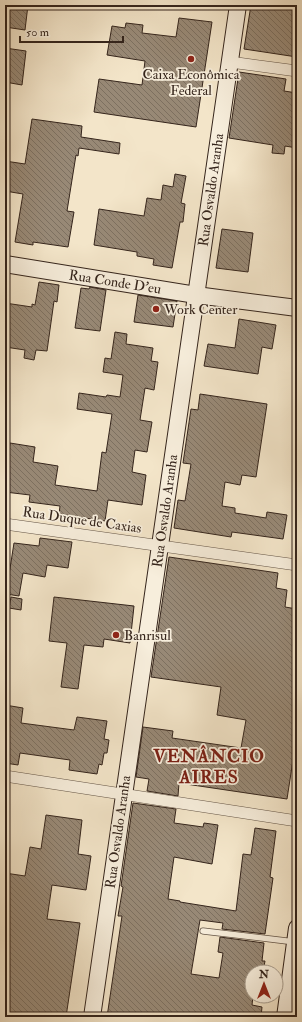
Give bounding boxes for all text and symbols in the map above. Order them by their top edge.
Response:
scale bar [20,18,123,44]
text: 50 m [26,25,50,40]
marker: Caixa Econômica Federal [186,54,196,64]
place label: Caixa Econômica Federal [143,66,240,99]
street label: Rua Osvaldo Aranha [195,132,227,248]
street label: Rua Conde D'eu [68,266,162,298]
place label: Work Center [163,301,238,318]
marker: Work Center [151,304,161,314]
street label: Rua Osvaldo Aranha [149,453,181,569]
street label: Rua Duque de Caxias [21,503,143,537]
place label: Banrisul [124,627,171,644]
marker: Banrisul [111,630,121,640]
district label: VENÂNCIO AIRES [152,744,265,789]
street label: Rua Osvaldo Aranha [102,774,134,890]
north arrow [244,964,284,1004]
text: N [258,968,270,981]

